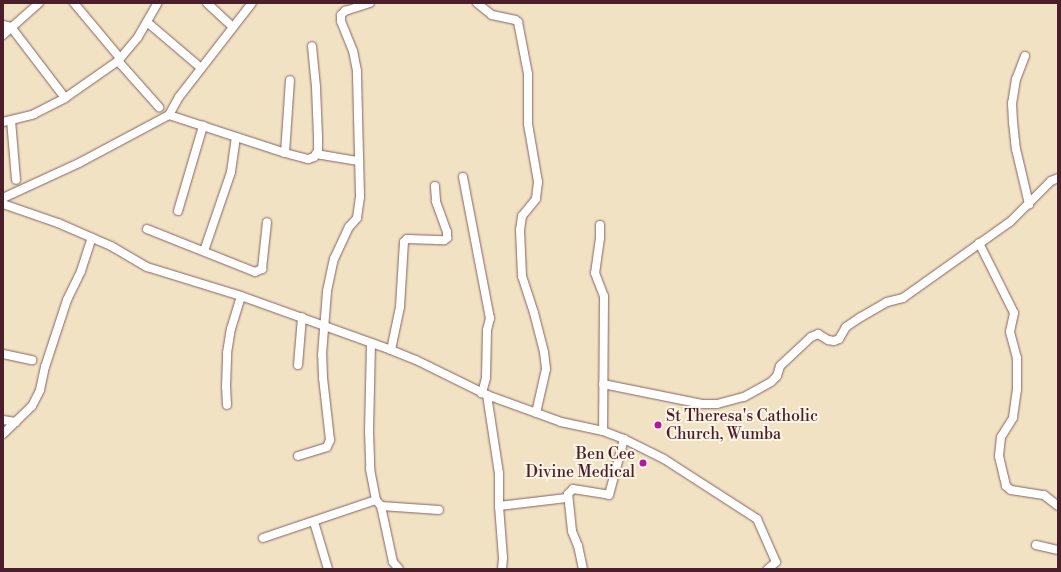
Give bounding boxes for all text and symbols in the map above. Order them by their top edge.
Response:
place label: St Theresa's Catholic Church, Wumba [666,406,818,444]
marker: St Theresa's Catholic Church, Wumba [653,420,663,430]
place label: Ben Cee Divine Medical [526,444,635,482]
marker: Ben Cee Divine Medical [638,458,648,468]

